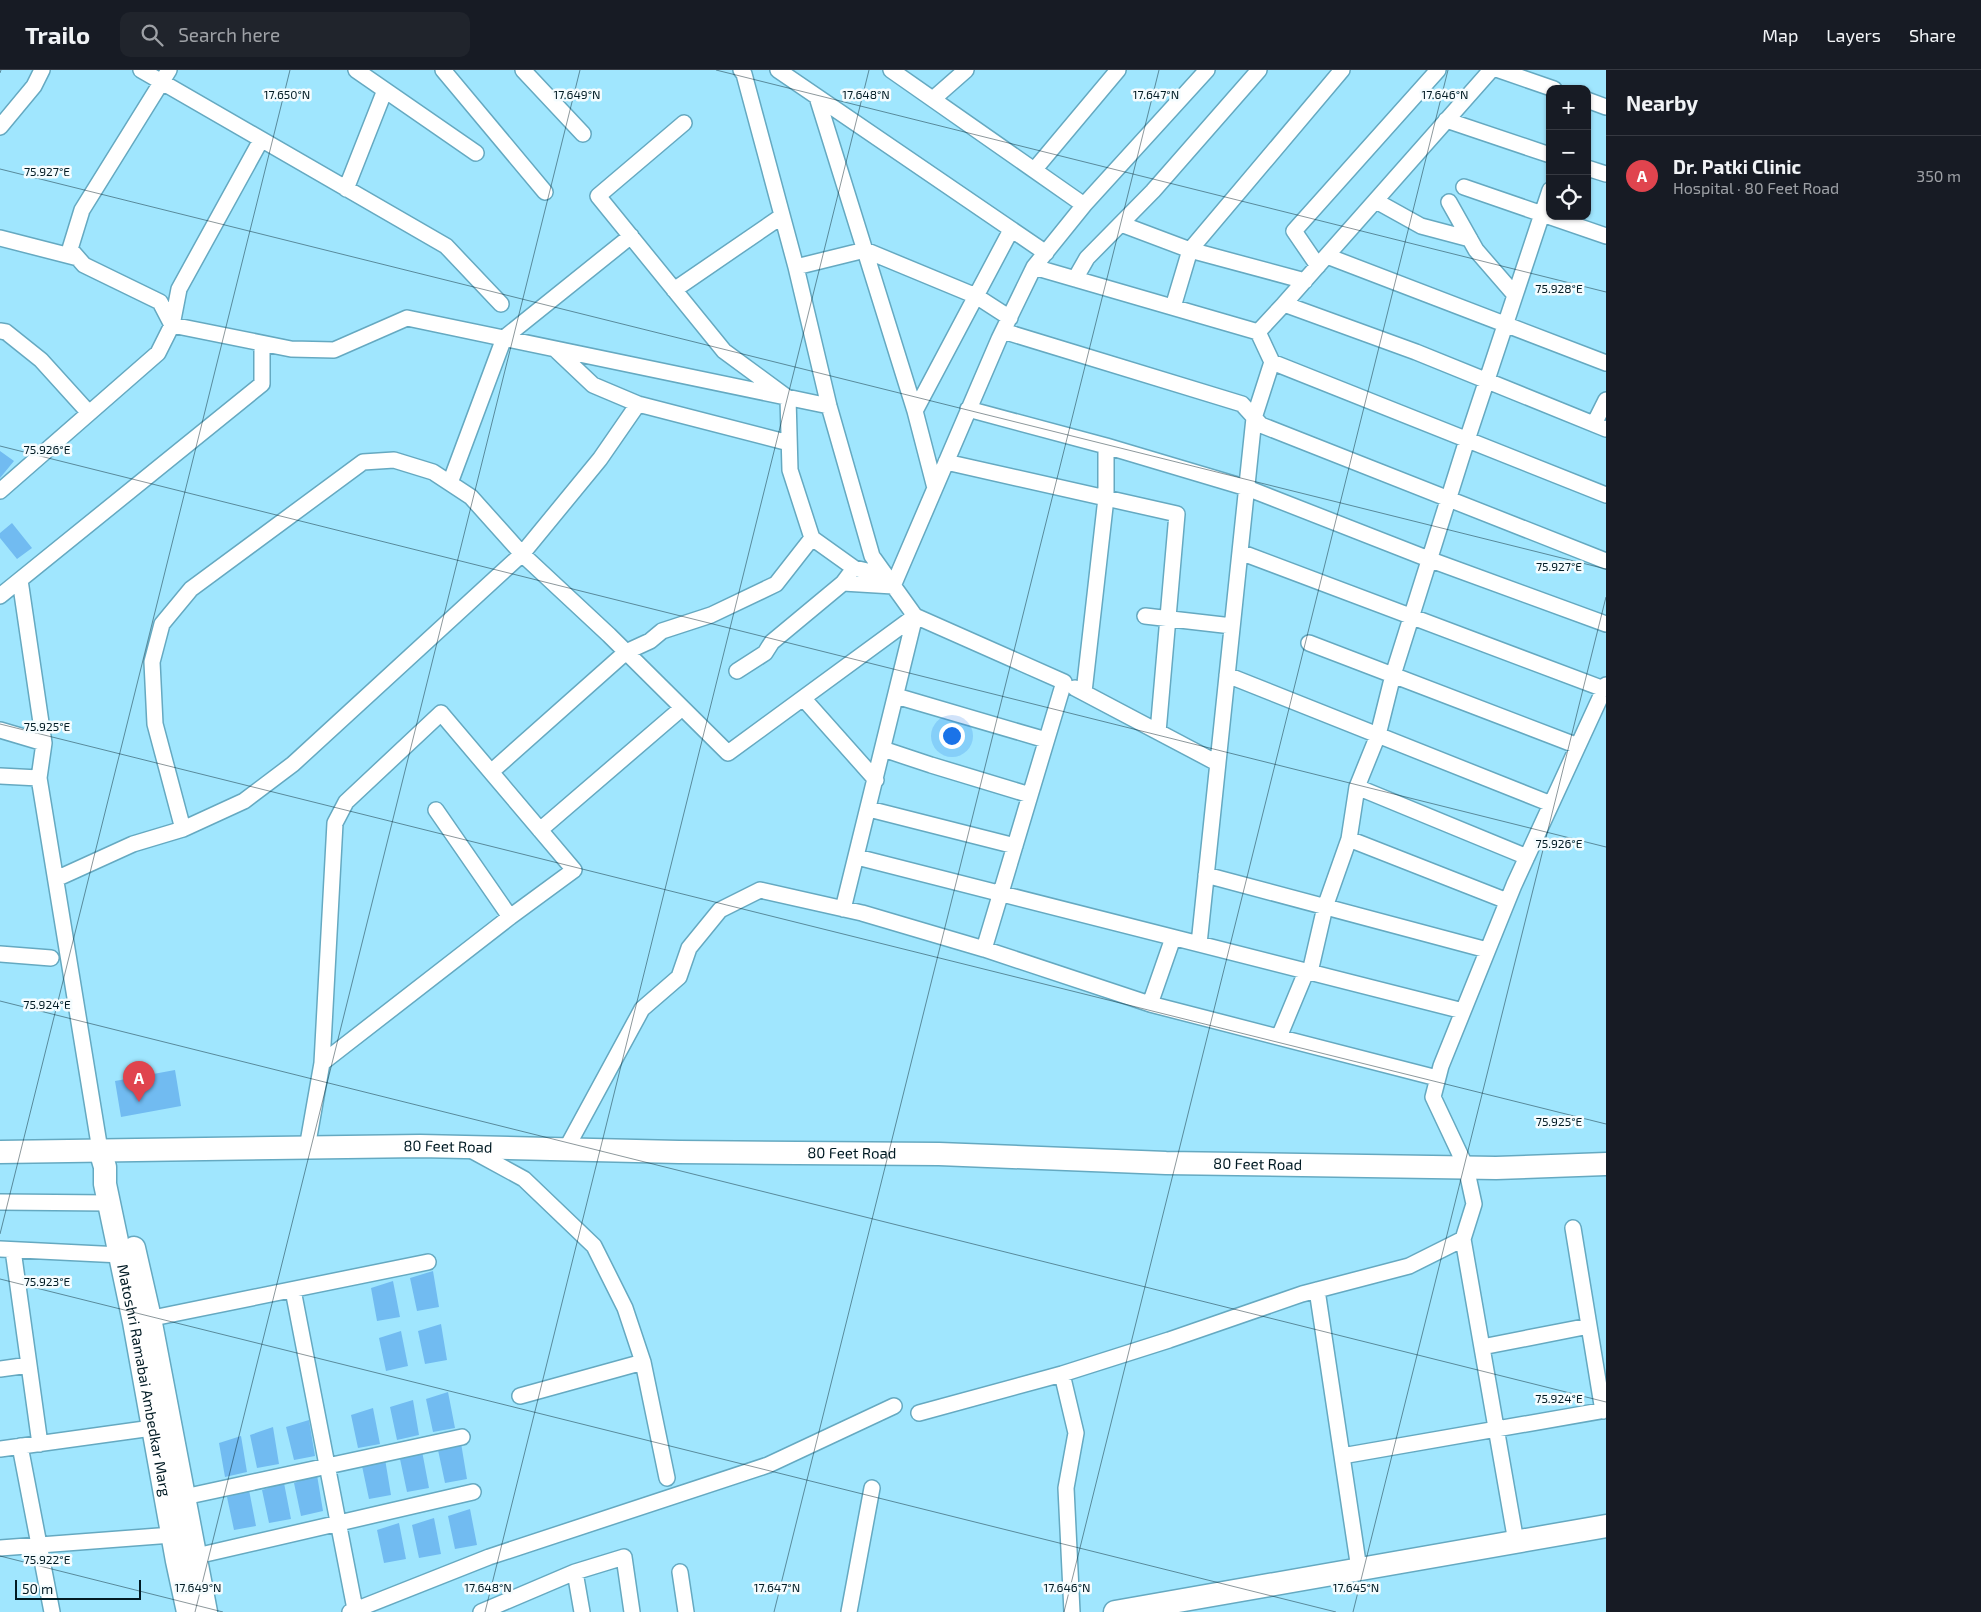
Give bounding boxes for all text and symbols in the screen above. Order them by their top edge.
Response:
search box [120,12,470,57]
text: Trailo [25,20,90,49]
icon: search [138,21,166,49]
text: Search here [178,23,280,46]
text: Map [1762,24,1798,46]
text: Layers [1826,24,1881,46]
text: Share [1909,24,1956,46]
map controls [1546,85,1591,220]
button: + [1546,85,1591,130]
text: 17.650°N [264,87,310,101]
text: 17.649°N [553,87,601,101]
text: 17.648°N [842,87,890,101]
text: 17.647°N [1133,87,1179,101]
text: 17.646°N [1421,87,1469,101]
text: Nearby [1626,90,1698,115]
button: − [1546,130,1591,175]
text: Dr. Patki Clinic [1673,155,1801,178]
text: 75.927°E [24,164,70,178]
text: A [1637,166,1647,185]
text: 350 m [1916,166,1961,185]
button: locate [1546,175,1591,220]
text: Hospital · 80 Feet Road [1673,178,1839,197]
text: 75.928°E [1535,281,1583,295]
text: 75.926°E [24,442,71,456]
text: 75.927°E [1536,559,1582,573]
text: 75.925°E [24,719,70,733]
your location [939,723,965,749]
text: 75.926°E [1536,836,1583,850]
text: 75.924°E [23,997,71,1011]
pin: A [123,1061,155,1102]
text: 75.925°E [1536,1114,1582,1128]
street label: 80 Feet Road [403,1136,493,1156]
street label: 80 Feet Road [807,1143,897,1162]
street label: 80 Feet Road [1213,1154,1302,1173]
street label: Matoshri Ramabai Ambedkar Marg [114,1262,175,1498]
text: 75.923°E [24,1274,71,1288]
text: 75.924°E [1535,1391,1583,1405]
text: 75.922°E [24,1552,71,1566]
scale bar [15,1577,141,1600]
text: 50 m [22,1580,53,1597]
text: 17.649°N [174,1580,222,1594]
text: 17.648°N [464,1580,512,1594]
text: 17.647°N [754,1580,800,1594]
text: 17.646°N [1043,1580,1091,1594]
text: 17.645°N [1333,1580,1379,1594]

